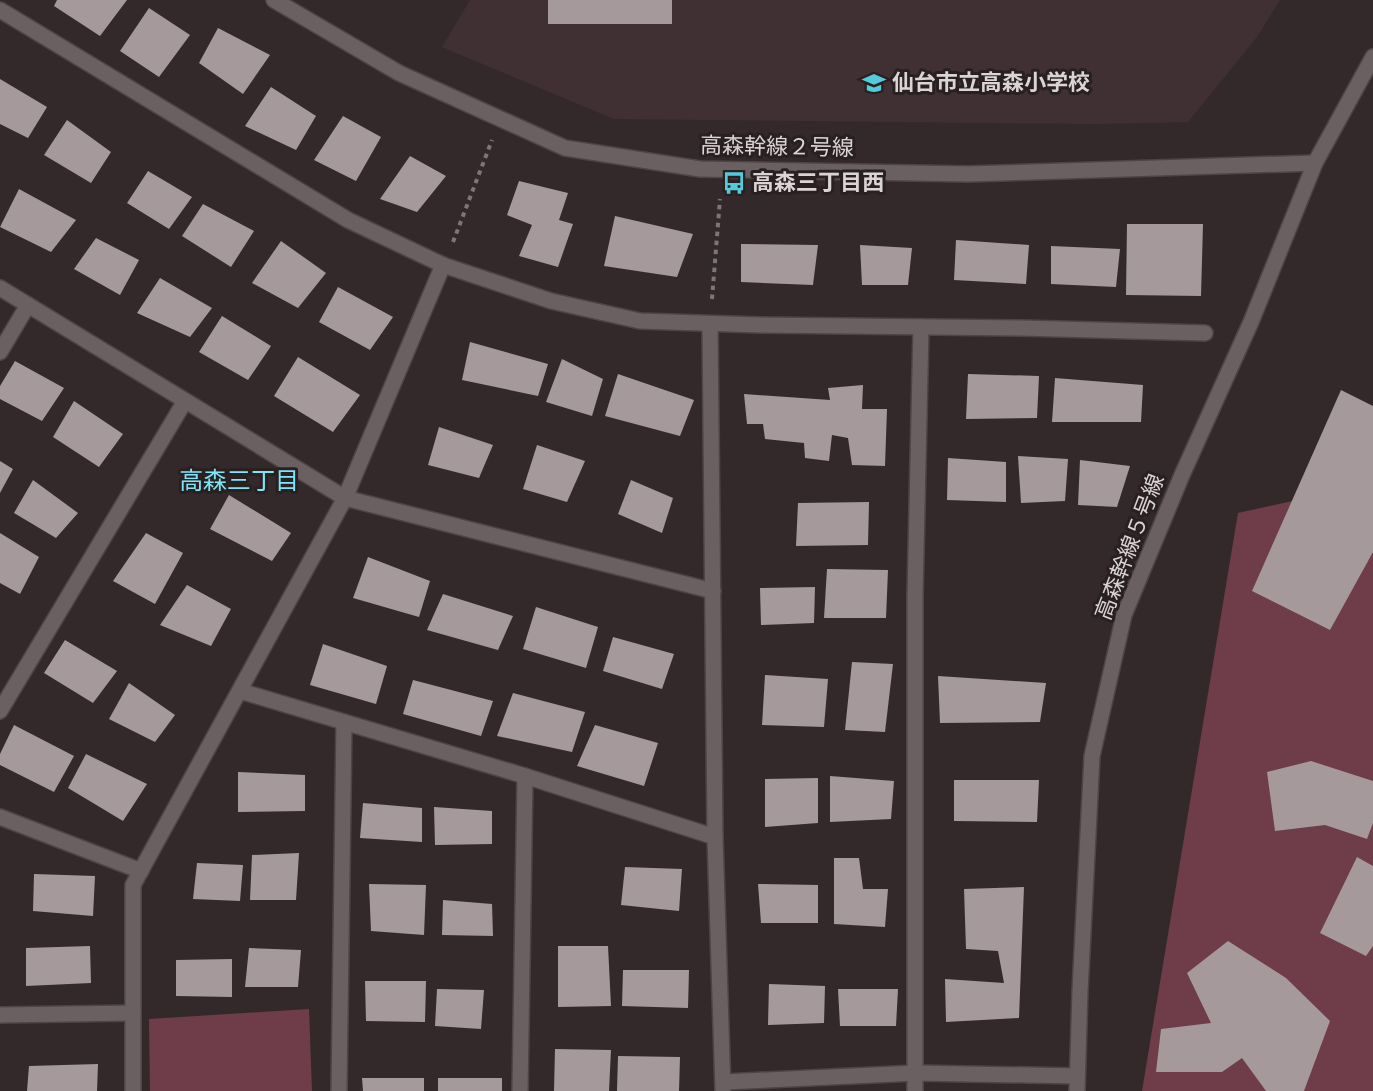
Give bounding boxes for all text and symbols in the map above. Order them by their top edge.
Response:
school or university icon: 仙台市立高森小学校 [861,70,887,96]
place label: 仙台市立高森小学校 [892,70,1090,96]
street label: 高森幹線２号線 [700,133,854,161]
bus stop icon: 高森三丁目西 [721,170,747,196]
place label: 高森三丁目西 [752,170,884,196]
district label: 高森三丁目 [179,467,299,495]
street label: 高森幹線５号線 [1090,470,1170,624]

